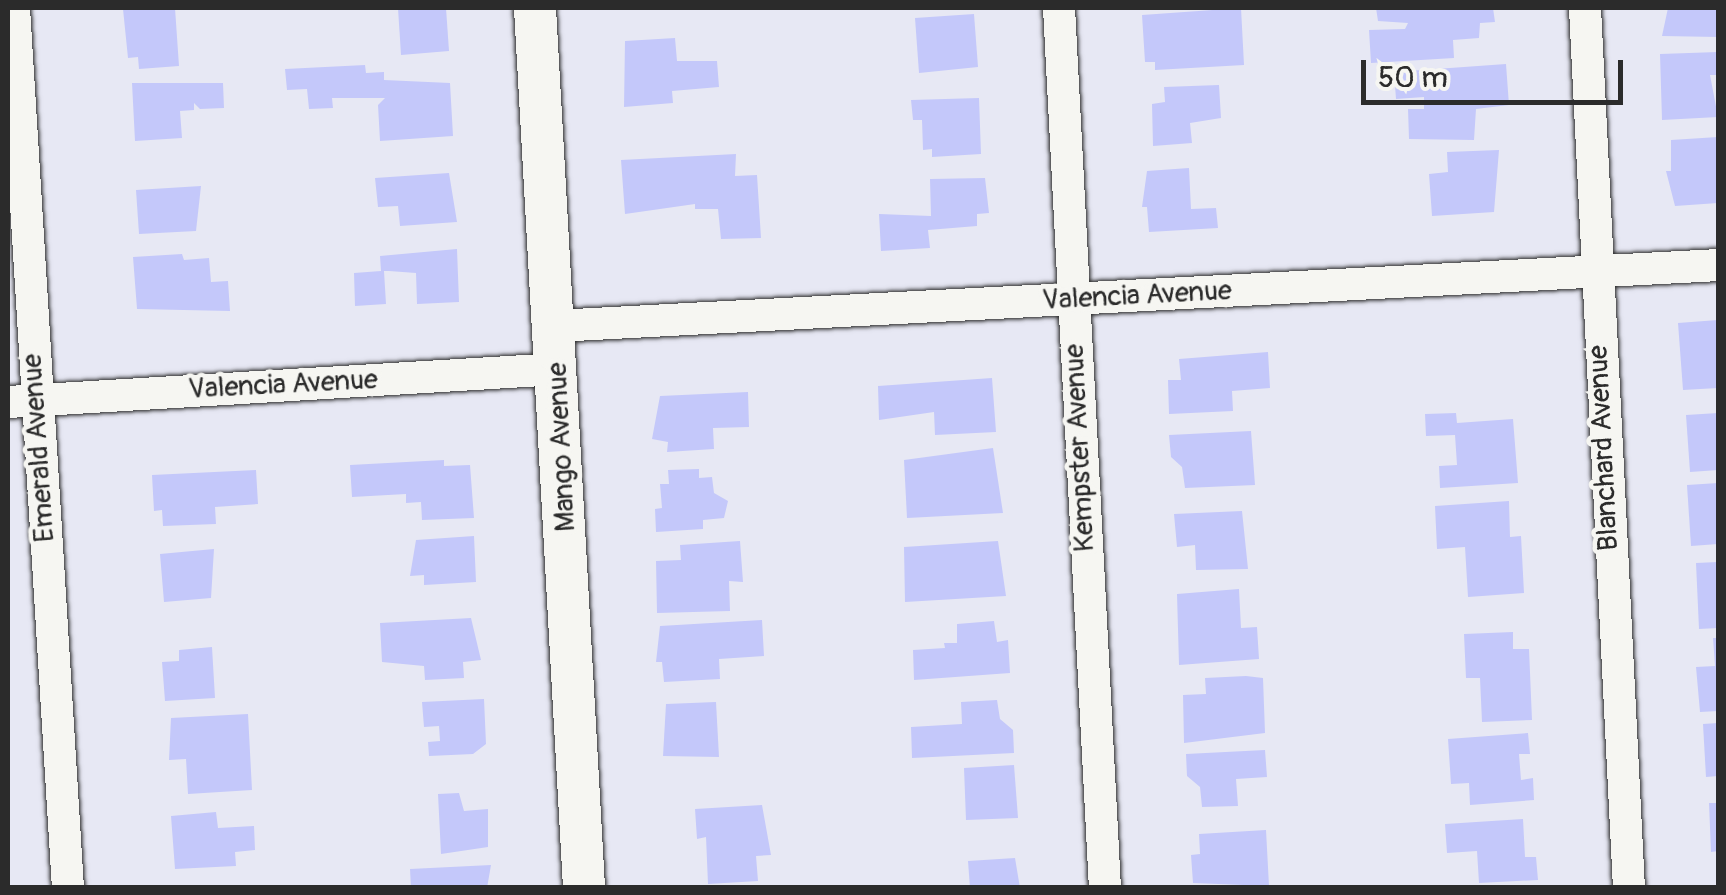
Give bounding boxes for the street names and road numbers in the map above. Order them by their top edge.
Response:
street label: Valencia Avenue [1041,274,1233,318]
street label: Kempster Avenue [1058,343,1102,553]
street label: Blanchard Avenue [1582,344,1626,552]
street label: Emerald Avenue [16,353,62,543]
street label: Mango Avenue [541,362,583,532]
street label: Valencia Avenue [187,363,379,407]

